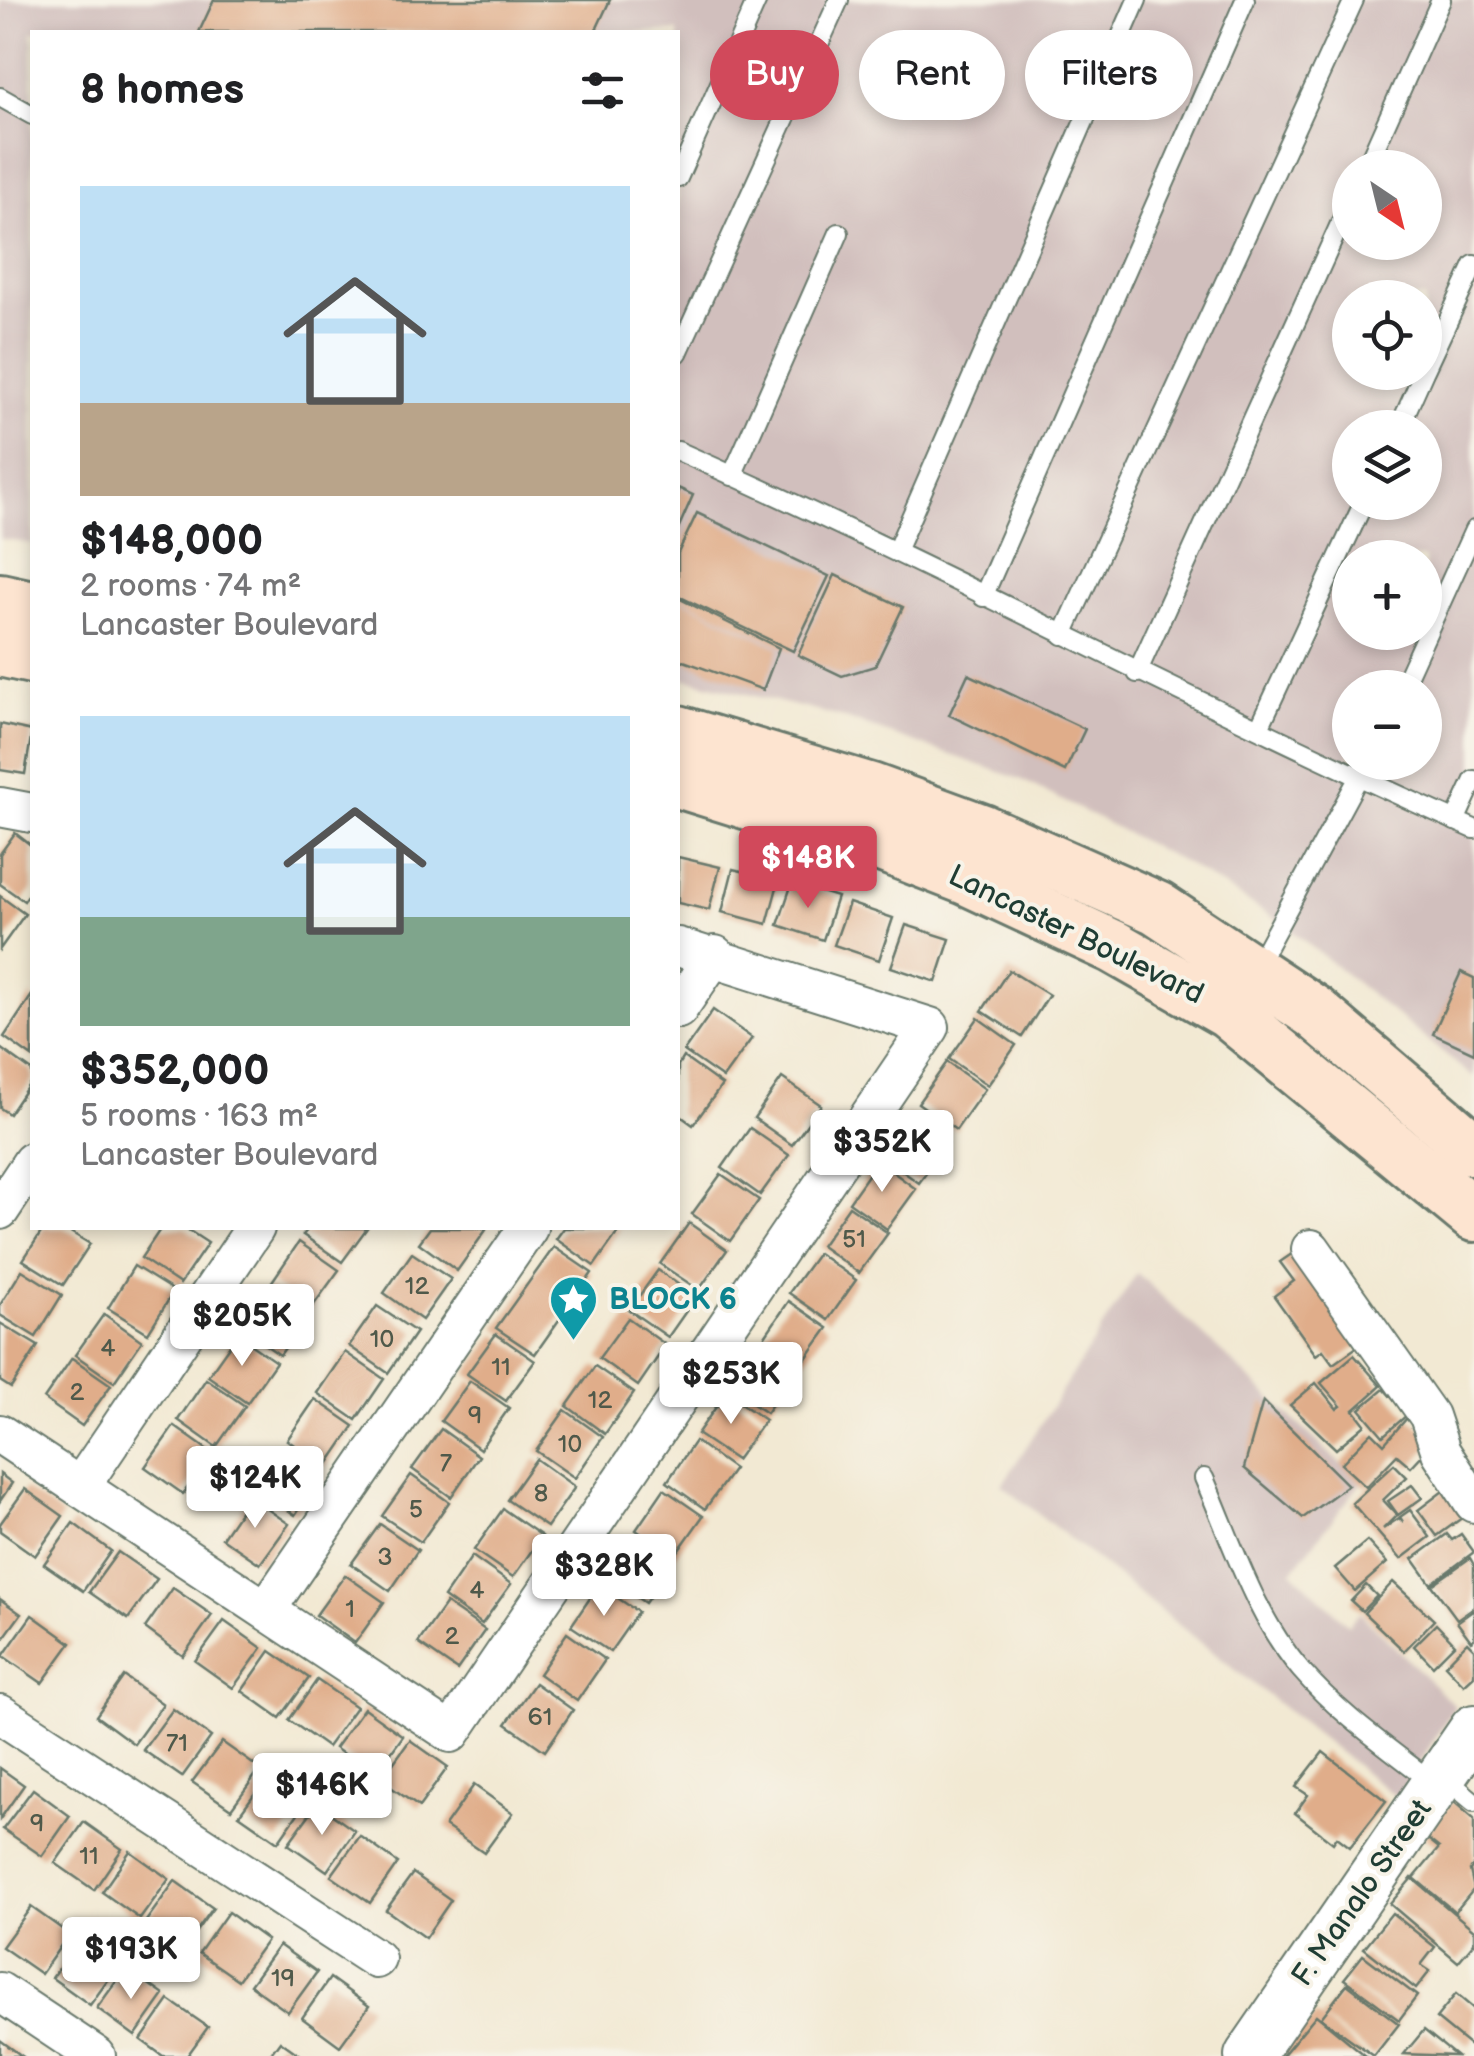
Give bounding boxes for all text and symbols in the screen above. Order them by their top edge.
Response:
chip: Buy [710,30,839,120]
chip: Rent [859,30,1005,120]
chip: Filters [1025,30,1193,120]
icon: filters [575,63,630,118]
text: 8 homes [80,65,244,116]
north arrow [1332,150,1442,260]
map controls [1332,150,1442,780]
icon: home [265,251,445,431]
button: locate [1332,280,1442,390]
button: layers [1332,410,1442,520]
text: $148,000 [80,516,263,567]
button: + [1332,540,1442,650]
text: 2 rooms · 74 m² [80,567,301,606]
text: Lancaster Boulevard [80,606,378,645]
button: − [1332,670,1442,780]
icon: home [265,781,445,961]
pin: $148K [738,826,878,911]
text: $148K [761,839,855,878]
street label: Lancaster Boulevard [942,858,1210,1012]
text: $352,000 [80,1046,269,1097]
text: 5 rooms · 163 m² [80,1097,318,1136]
pin: $352K [812,1110,952,1195]
text: $352K [832,1123,932,1162]
text: Lancaster Boulevard [80,1136,378,1175]
house number: 51 [842,1224,866,1255]
house number: 12 [405,1271,429,1302]
place icon: BLOCK 6 [548,1274,600,1342]
place label: BLOCK 6 [609,1282,737,1318]
pin: $205K [172,1284,312,1369]
text: $205K [192,1297,292,1336]
house number: 10 [370,1324,394,1355]
house number: 4 [100,1333,116,1364]
pin: $253K [661,1342,801,1427]
house number: 11 [491,1352,511,1383]
text: $253K [681,1355,781,1394]
house number: 2 [70,1377,85,1408]
house number: 12 [588,1385,612,1416]
house number: 9 [468,1400,482,1431]
house number: 10 [558,1429,582,1460]
pin: $124K [185,1446,325,1531]
house number: 7 [440,1448,453,1479]
text: $124K [208,1459,302,1498]
house number: 8 [534,1478,548,1509]
house number: 5 [409,1494,423,1525]
pin: $328K [534,1534,674,1619]
house number: 3 [377,1542,393,1573]
text: $328K [554,1547,654,1586]
house number: 4 [469,1575,485,1606]
house number: 1 [345,1594,355,1625]
house number: 2 [445,1621,460,1652]
house number: 61 [528,1702,552,1733]
house number: 71 [166,1728,188,1759]
pin: $146K [252,1753,392,1838]
text: $146K [275,1766,369,1805]
street label: F. Manalo Street [1284,1793,1440,1993]
house number: 9 [30,1808,44,1839]
house number: 11 [79,1841,99,1872]
pin: $193K [61,1917,201,2002]
text: $193K [84,1930,178,1969]
house number: 19 [271,1963,295,1994]

